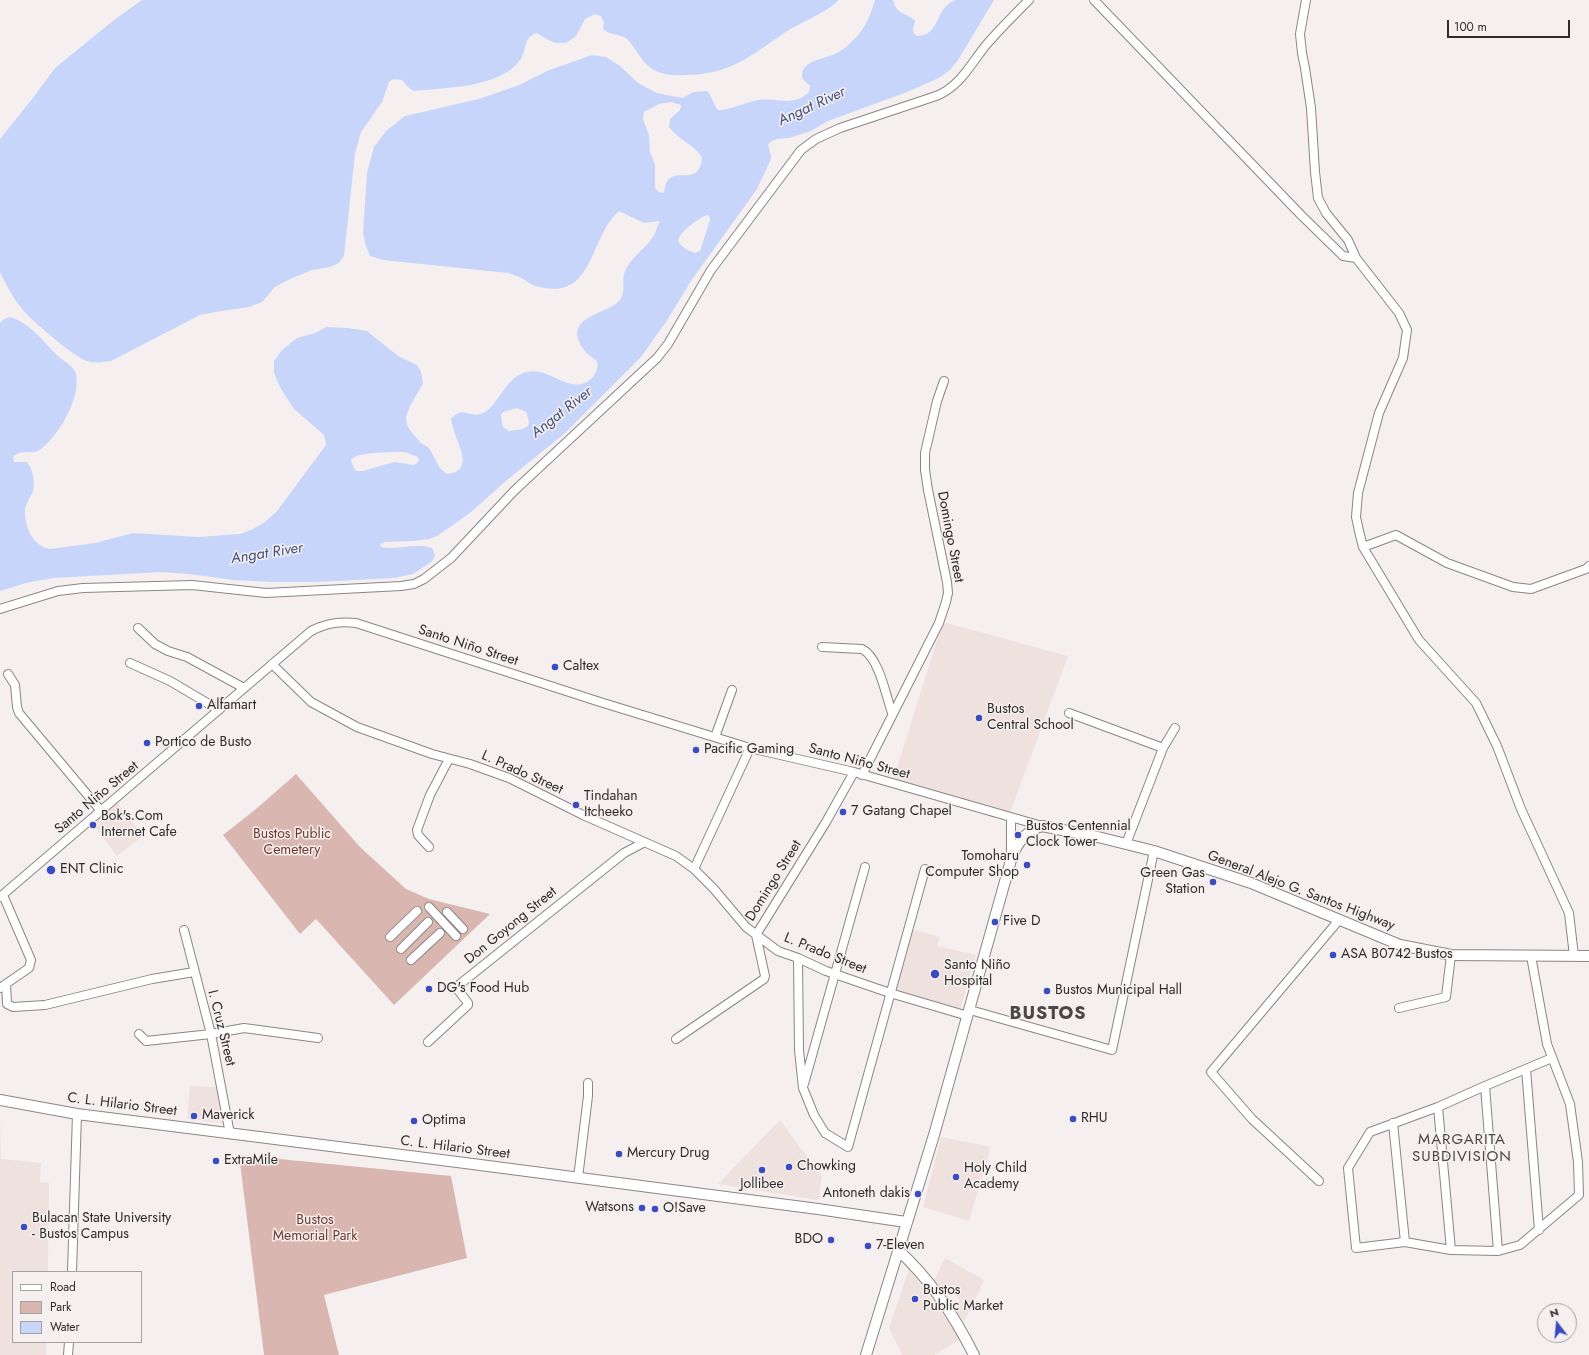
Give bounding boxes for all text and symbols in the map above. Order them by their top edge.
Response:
scale bar [1449,12,1572,38]
text: 100 m [1454,18,1487,36]
water label: Angat River [775,84,849,130]
water label: Angat River [528,384,596,442]
street label: Domingo Street [933,490,967,584]
water label: Angat River [230,539,304,569]
street label: Santo Niño Street [416,622,520,670]
place label: Caltex [563,659,599,675]
marker: Caltex [550,662,560,672]
place label: Alfamart [207,698,256,714]
marker: Alfamart [194,701,204,711]
place label: Bustos Central School [987,702,1074,734]
marker: Bustos Central School [974,713,984,723]
place label: Portico de Busto [155,735,251,751]
marker: Portico de Busto [142,738,152,748]
street label: Santo Niño Street [807,740,911,784]
place label: Pacific Gaming [704,742,794,758]
marker: Pacific Gaming [691,745,701,755]
street label: L. Prado Street [479,748,565,798]
street label: Santo Niño Street [52,758,142,838]
place label: Tindahan Itcheeko [584,789,638,822]
marker: Tindahan Itcheeko [571,800,581,810]
place label: 7 Gatang Chapel [851,804,952,820]
marker: 7 Gatang Chapel [838,807,848,817]
place label: Bok's.Com Internet Cafe [101,809,177,842]
place label: Bustos Centennial Clock Tower [1026,819,1131,852]
marker: Bok's.Com Internet Cafe [88,820,98,830]
park label: Bustos Public Cemetery [253,827,331,860]
marker: Bustos Centennial Clock Tower [1013,830,1023,840]
street label: Domingo Street [742,837,806,925]
street label: General Alejo G. Santos Highway [1205,847,1397,935]
place label: Tomoharu Computer Shop [925,849,1019,882]
marker: Tomoharu Computer Shop [1022,860,1032,870]
place label: ENT Clinic [60,862,123,878]
marker: ENT Clinic [45,864,57,876]
place label: Green Gas Station [1140,866,1205,898]
marker: Green Gas Station [1208,877,1218,887]
street label: Don Goyong Street [462,884,560,968]
place label: Five D [1003,914,1041,930]
marker: Five D [990,917,1000,927]
street label: L. Prado Street [781,930,869,978]
place label: ASA B0742 Bustos [1341,947,1453,963]
marker: ASA B0742 Bustos [1328,950,1338,960]
place label: Santo Niño Hospital [944,958,1010,990]
marker: Santo Niño Hospital [929,968,941,980]
place label: DG's Food Hub [437,981,529,997]
place label: Bustos Municipal Hall [1055,983,1182,999]
marker: DG's Food Hub [424,984,434,994]
marker: Bustos Municipal Hall [1042,986,1052,996]
street label: I. Cruz Street [203,988,239,1068]
district label: BUSTOS [1009,1004,1087,1026]
street label: C. L. Hilario Street [66,1090,178,1120]
place label: Maverick [202,1108,254,1124]
marker: Maverick [189,1111,199,1121]
place label: RHU [1081,1111,1108,1127]
place label: Optima [422,1113,466,1129]
marker: RHU [1068,1114,1078,1124]
marker: Optima [409,1116,419,1126]
district label: MARGARITA SUBDIVISION [1412,1131,1512,1166]
street label: C. L. Hilario Street [399,1133,511,1163]
place label: Mercury Drug [627,1146,709,1162]
marker: Mercury Drug [614,1149,624,1159]
place label: ExtraMile [224,1153,278,1169]
marker: ExtraMile [211,1156,221,1166]
place label: Chowking [797,1159,856,1175]
place label: Holy Child Academy [964,1161,1027,1194]
marker: Chowking [784,1162,794,1172]
marker: Jollibee [757,1165,767,1175]
marker: Holy Child Academy [951,1172,961,1182]
place label: Jollibee [740,1177,784,1193]
place label: Antoneth dakis [823,1186,910,1202]
marker: Antoneth dakis [913,1189,923,1199]
place label: Watsons [585,1200,634,1216]
place label: O!Save [663,1201,706,1217]
marker: Watsons [637,1203,647,1213]
marker: O!Save [650,1204,660,1214]
place label: Bulacan State University - Bustos Campus [32,1211,171,1244]
park label: Bustos Memorial Park [273,1213,357,1246]
marker: Bulacan State University - Bustos Campus [19,1222,29,1232]
place label: BDO [795,1232,823,1248]
marker: BDO [826,1235,836,1245]
place label: 7-Eleven [876,1238,925,1254]
marker: 7-Eleven [863,1241,873,1251]
legend [12,1271,142,1343]
text: Road [50,1278,76,1296]
place label: Bustos Public Market [923,1283,1003,1316]
marker: Bustos Public Market [910,1294,920,1304]
text: Park [50,1298,71,1316]
north arrow [1537,1303,1577,1343]
text: N [1548,1304,1560,1321]
text: Water [50,1318,80,1336]

